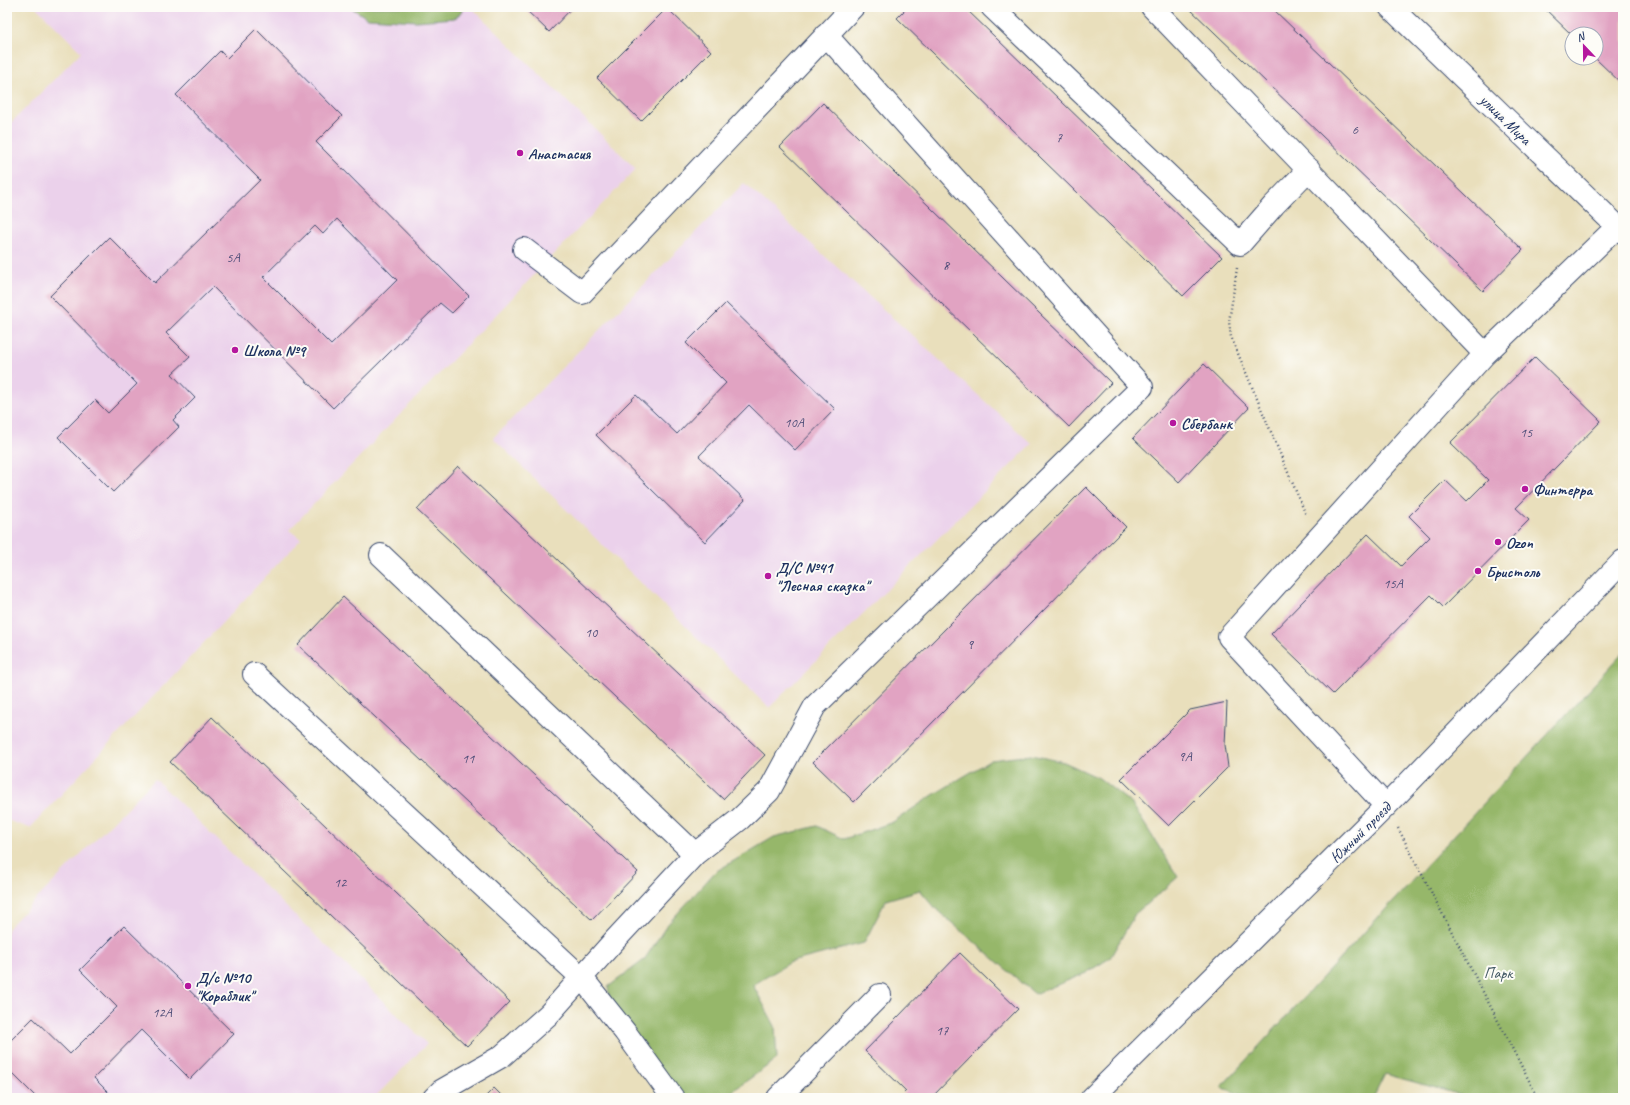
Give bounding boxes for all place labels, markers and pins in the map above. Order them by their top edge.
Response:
place label: Анастасия [528,144,592,164]
marker: Анастасия [515,148,525,158]
place label: Школа №9 [243,341,307,361]
marker: Школа №9 [230,345,240,355]
place label: Сбербанк [1181,414,1234,434]
marker: Сбербанк [1168,418,1178,428]
place label: Финтерра [1533,480,1594,500]
marker: Финтерра [1520,484,1530,494]
place label: Ozon [1506,533,1533,553]
marker: Ozon [1493,537,1503,547]
place label: Д/С №41 "Лесная сказка" [776,558,873,596]
place label: Бристоль [1486,562,1541,582]
marker: Бристоль [1473,566,1483,576]
marker: Д/С №41 "Лесная сказка" [763,571,773,581]
place label: Д/с №10 "Кораблик" [196,968,258,1006]
marker: Д/с №10 "Кораблик" [183,981,193,991]

